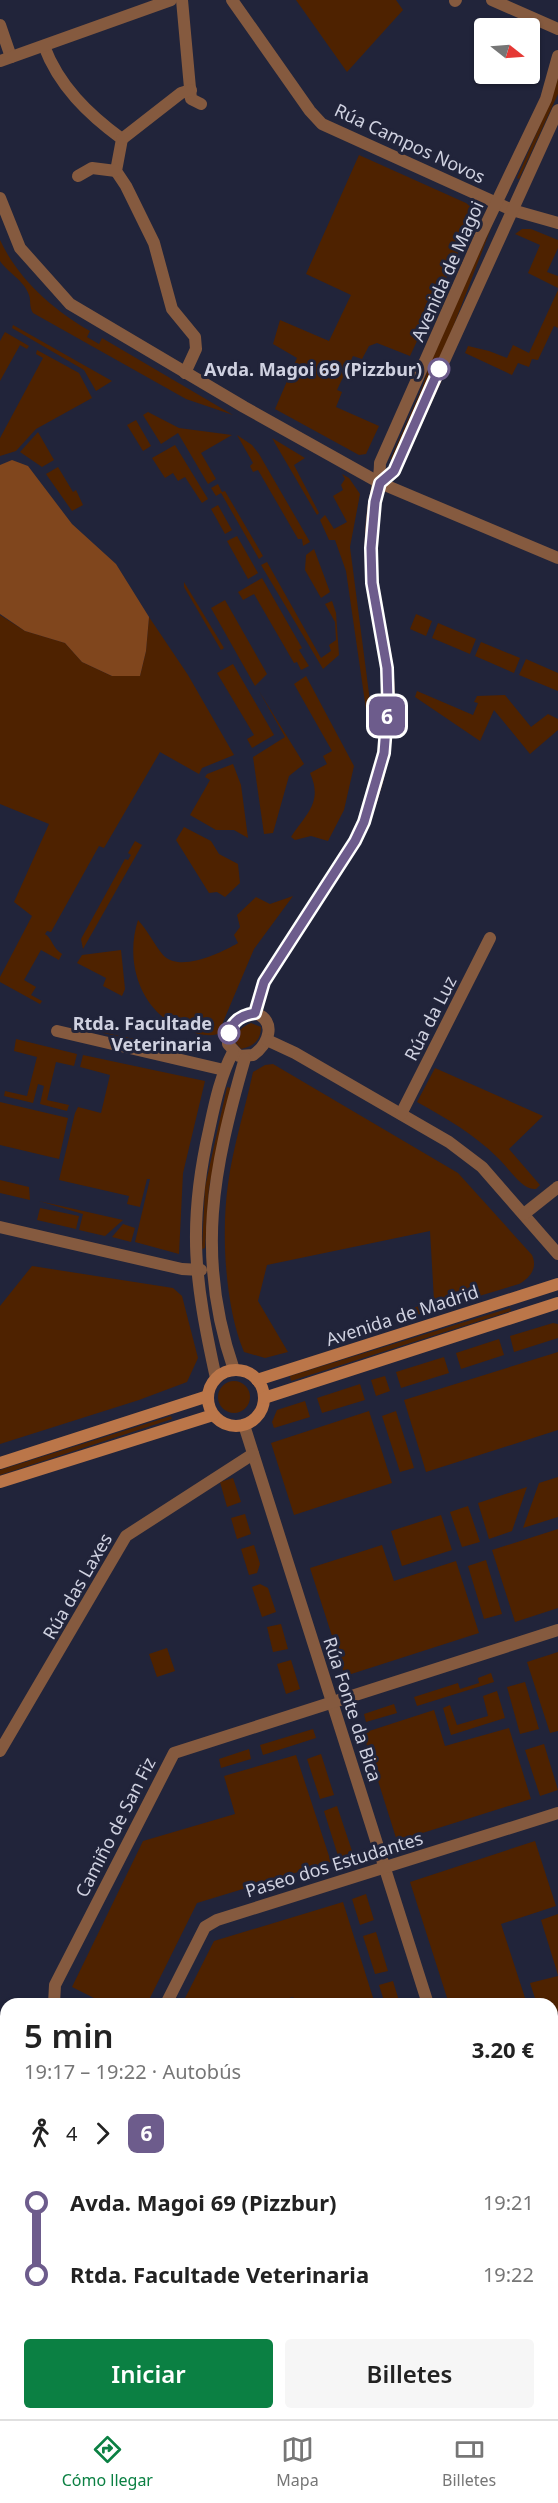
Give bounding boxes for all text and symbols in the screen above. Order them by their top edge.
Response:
north arrow [474,18,540,84]
map controls [474,18,540,84]
street label: Rúa Campos Novos [331,98,489,188]
street label: Avenida de Magoi [405,197,489,345]
place label: Avda. Magoi 69 (Pizzbur) [204,357,422,381]
marker: Avda. Magoi 69 (Pizzbur) [428,358,450,380]
line badge: 6 [368,696,406,736]
text: 6 [381,702,393,730]
street label: Rúa da Luz [398,972,462,1064]
place label: Rtda. Facultade Veterinaria [73,1011,212,1056]
marker: Rtda. Facultade Veterinaria [218,1022,240,1044]
street label: Avenida de Madrid [323,1279,481,1351]
street label: Rúa das Laxes [37,1528,117,1644]
street label: Rúa Fonte da Bica [318,1634,388,1784]
street label: Camiño de San Fiz [69,1753,161,1901]
street label: Paseo dos Estudantes [242,1826,426,1902]
text: 5 min [24,2013,114,2058]
text: 3.20 € [472,2034,534,2064]
text: 19:17 – 19:22 · Autobús [24,2058,241,2085]
icon: walk [24,2117,57,2150]
icon: forward [86,2117,119,2150]
text: 6 [140,2119,152,2147]
text: 4 [66,2120,77,2147]
text: Avda. Magoi 69 (Pizzbur) [70,2187,336,2217]
text: 19:21 [483,2189,534,2216]
text: Rtda. Facultade Veterinaria [70,2259,369,2289]
text: 19:22 [483,2261,534,2288]
button: Iniciar [24,2339,273,2408]
button: Billetes [285,2339,534,2408]
tab: Cómo llegar [62,2433,153,2491]
tab: Mapa [276,2433,319,2491]
tab: Billetes [442,2433,496,2491]

